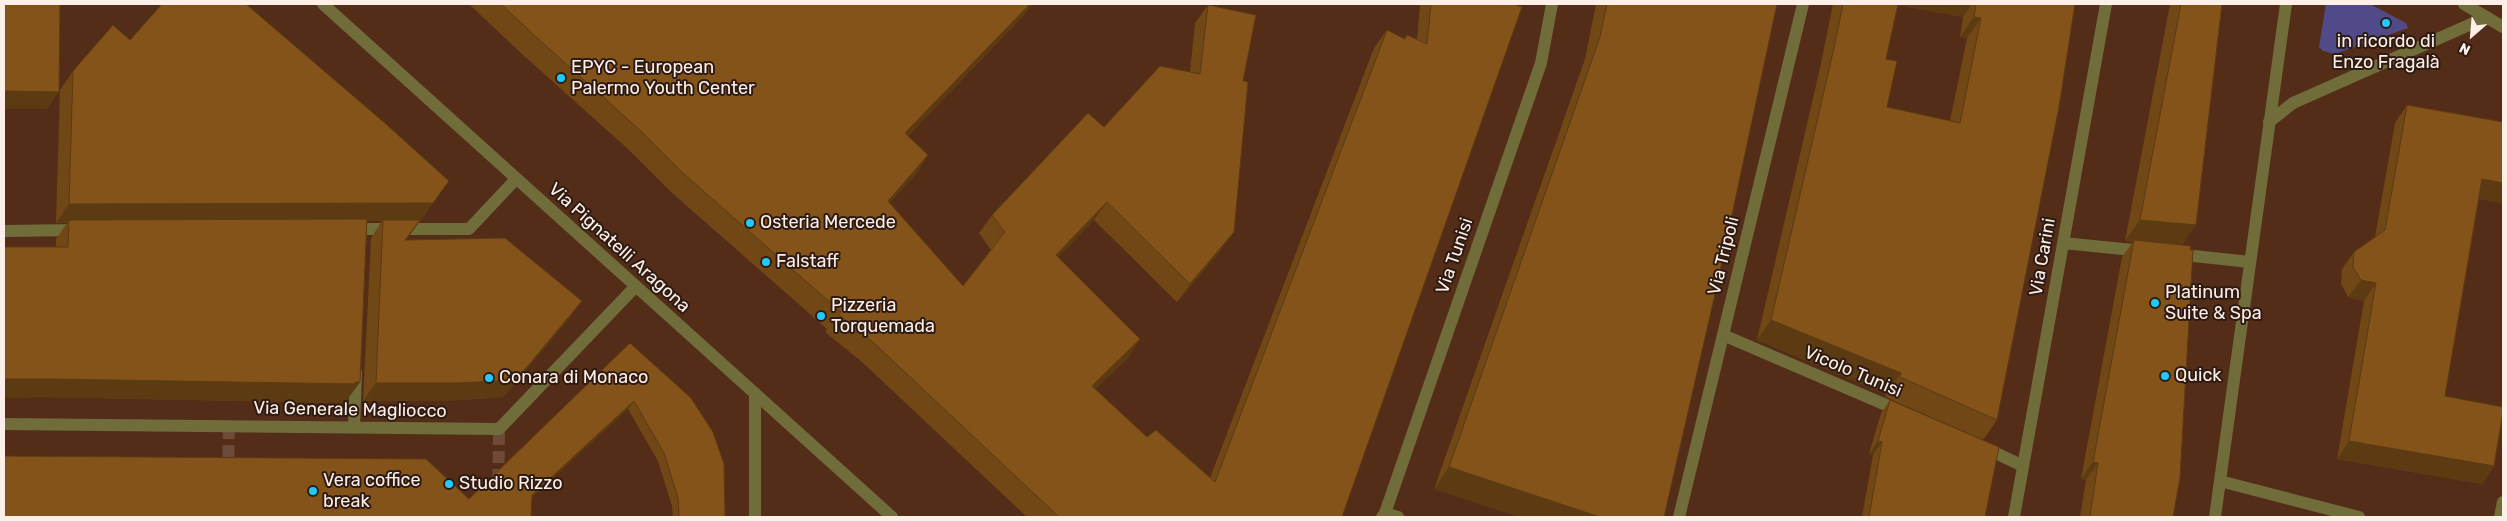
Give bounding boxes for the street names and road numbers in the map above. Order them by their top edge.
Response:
street label: Via Pignatelli Aragona [544,179,694,317]
street label: Via Tripoli [1704,214,1744,298]
street label: Via Tunisi [1432,215,1478,297]
street label: Via Carini [2026,216,2060,298]
street label: Vicolo Tunisi [1801,342,1905,402]
street label: Via Generale Magliocco [253,398,447,422]

